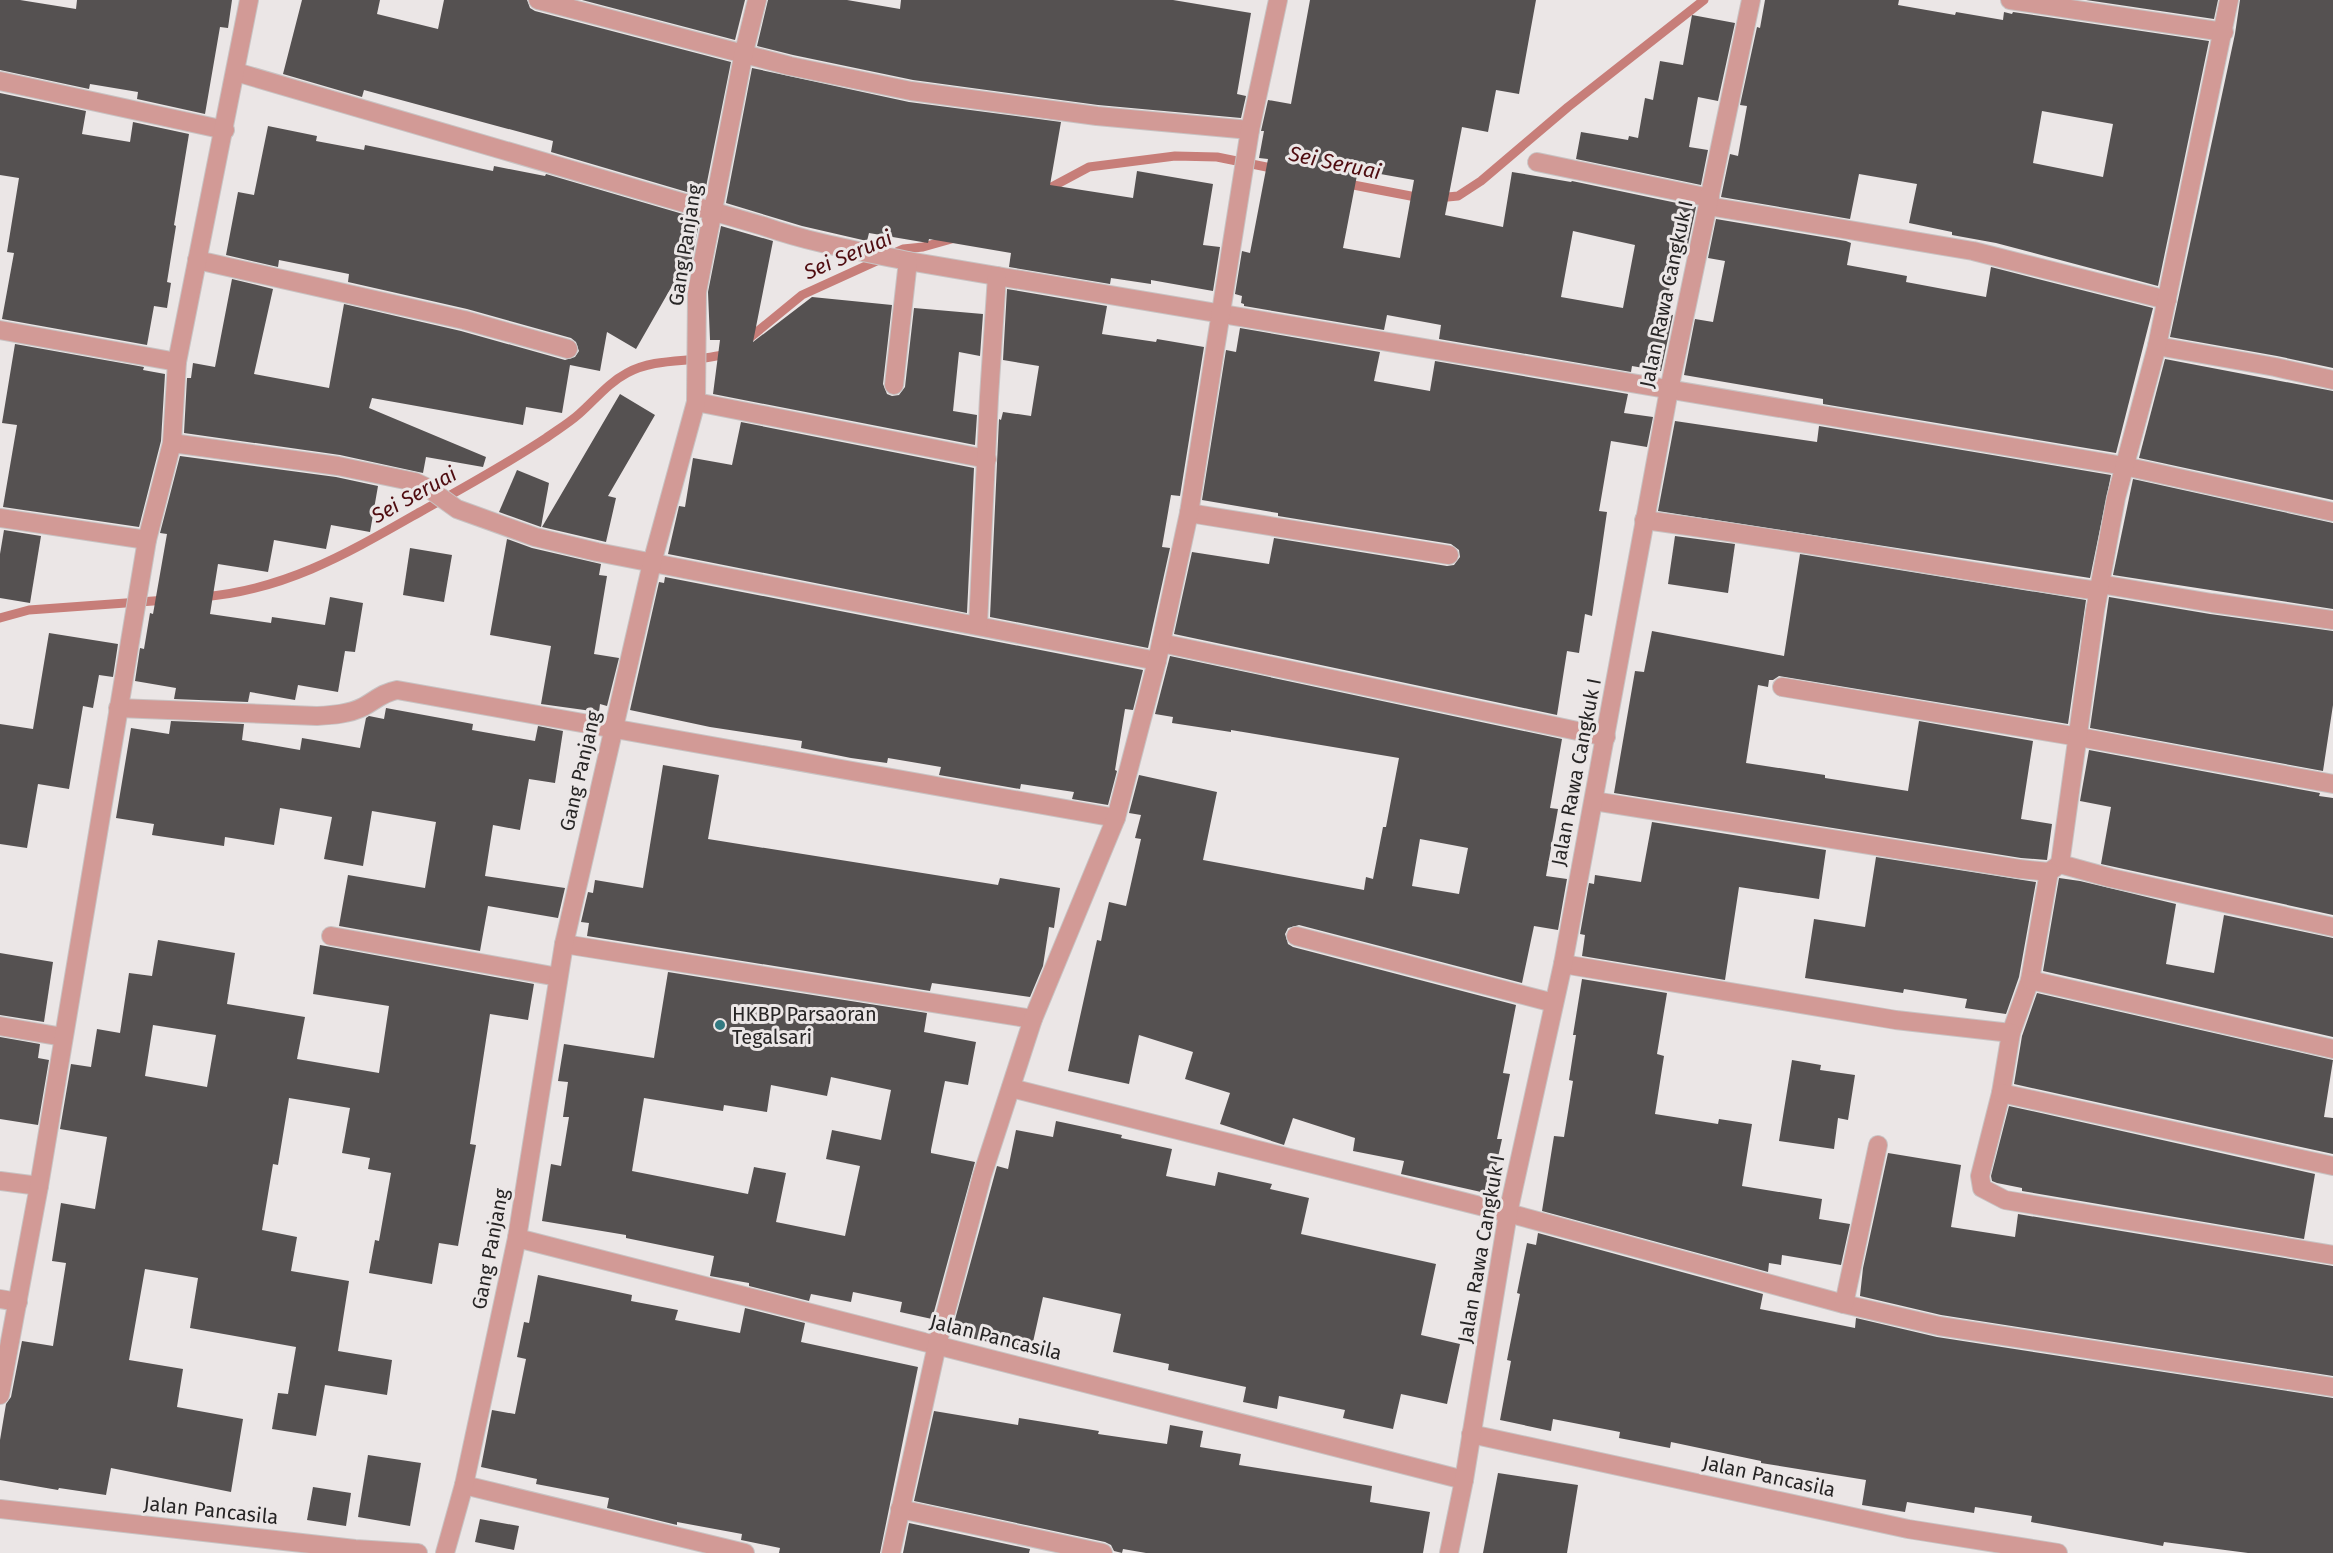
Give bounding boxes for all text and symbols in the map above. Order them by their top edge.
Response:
water label: Sei Seruai [1286,140,1384,185]
street label: Gang Panjang [664,182,707,307]
street label: Jalan Rawa Cangkuk I [1634,198,1698,390]
water label: Sei Seruai [799,225,896,286]
water label: Sei Seruai [366,461,461,530]
street label: Jalan Rawa Cangkuk I [1546,676,1606,868]
street label: Gang Panjang [555,708,606,833]
place label: HKBP Parsaoran Tegalsari [732,1002,877,1049]
marker: HKBP Parsaoran Tegalsari [713,1018,727,1032]
street label: Jalan Rawa Cangkuk I [1453,1153,1509,1345]
street label: Gang Panjang [467,1186,514,1311]
street label: Jalan Pancasila [927,1309,1065,1365]
street label: Jalan Pancasila [1700,1450,1838,1502]
street label: Jalan Pancasila [142,1491,280,1529]

